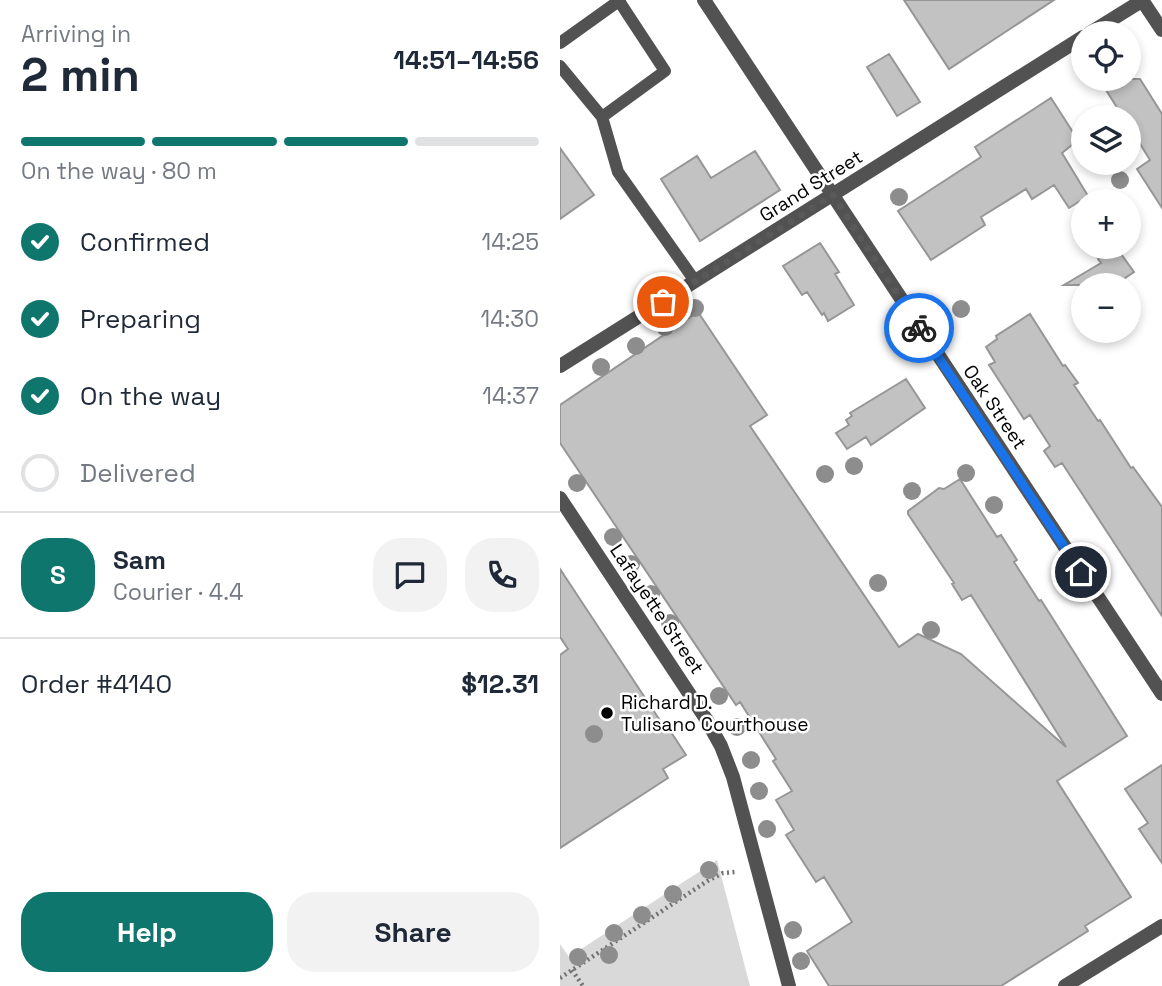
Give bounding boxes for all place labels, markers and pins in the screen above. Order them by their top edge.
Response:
pin [633,272,693,332]
pin [1051,542,1111,602]
place label: Richard D. Tulisano Courthouse [621,690,809,737]
marker: Richard D. Tulisano Courthouse [599,705,615,721]

